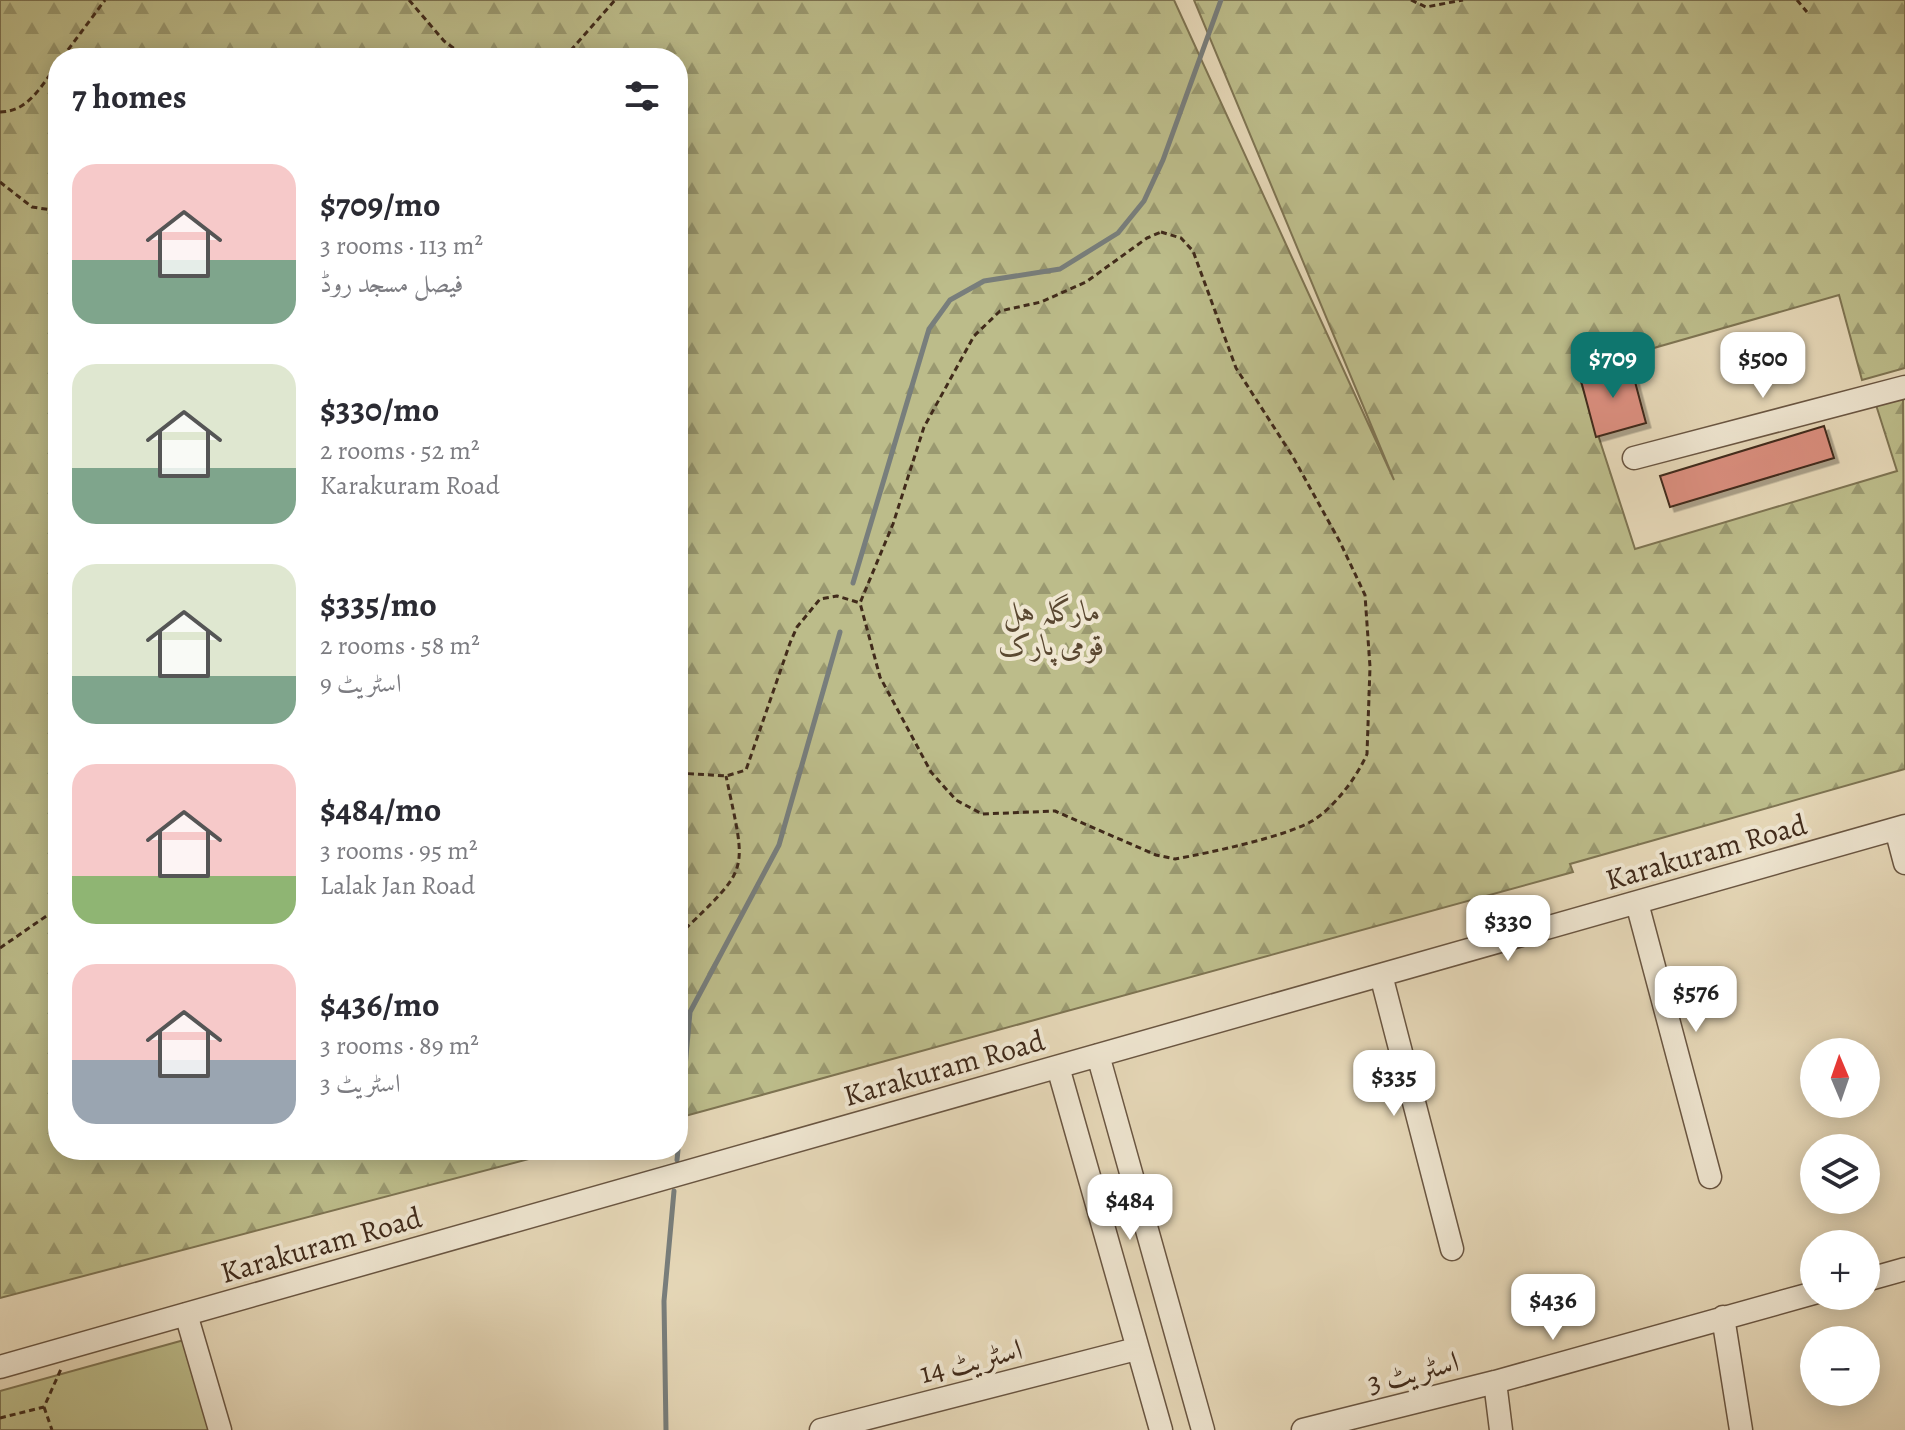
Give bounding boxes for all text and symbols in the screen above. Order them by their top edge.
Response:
text: 7 homes [72,73,187,120]
icon: filters [620,74,664,118]
text: $709/mo [320,181,440,228]
icon: home [136,196,232,292]
text: 3 rooms · 113 m² [320,228,483,263]
text: فیصل مسجد روڈ [320,266,463,301]
pin: $709 [1566,332,1660,400]
pin: $500 [1716,332,1810,400]
text: $709 [1589,340,1637,375]
text: $500 [1738,340,1788,375]
text: $330/mo [320,386,439,433]
icon: home [136,396,232,492]
text: 2 rooms · 52 m² [320,433,479,468]
text: Karakuram Road [320,468,500,503]
text: $335/mo [320,581,437,628]
park label: مارگلہ ہل قومی پارک [999,591,1105,666]
icon: home [136,596,232,692]
text: 2 rooms · 58 m² [320,628,480,663]
text: اسٹریٹ 9 [320,666,402,701]
text: $484/mo [320,786,441,833]
icon: home [136,796,232,892]
street label: Karakuram Road [1601,804,1812,900]
text: 3 rooms · 95 m² [320,833,477,868]
text: Lalak Jan Road [320,868,475,903]
pin: $330 [1461,895,1555,963]
text: $330 [1484,903,1532,938]
pin: $576 [1649,966,1743,1034]
text: $576 [1673,974,1719,1009]
text: $436/mo [320,981,440,1028]
icon: home [136,996,232,1092]
street label: Karakuram Road [839,1020,1050,1116]
text: 3 rooms · 89 m² [320,1028,479,1063]
north arrow [1800,1038,1880,1118]
map controls [1800,1038,1880,1406]
pin: $335 [1347,1050,1441,1118]
text: $335 [1371,1058,1417,1093]
text: اسٹریٹ 3 [320,1066,401,1101]
button: layers [1800,1134,1880,1214]
pin: $484 [1083,1174,1177,1242]
text: $484 [1105,1182,1155,1217]
street label: Karakuram Road [216,1197,427,1293]
button: + [1800,1230,1880,1310]
pin: $436 [1506,1274,1600,1342]
text: $436 [1529,1282,1577,1317]
button: − [1800,1326,1880,1406]
street label: اسٹریٹ 14 [916,1329,1026,1393]
street label: اسٹریٹ 3 [1363,1341,1463,1403]

